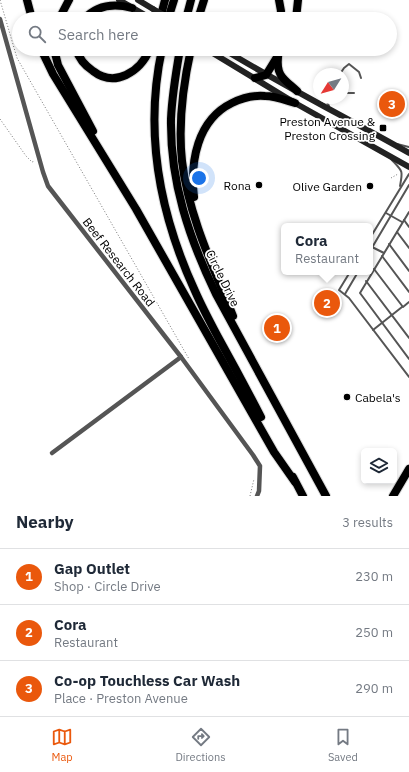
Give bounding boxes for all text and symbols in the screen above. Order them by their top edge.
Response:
search box [12,12,397,56]
icon: search [26,23,48,45]
text: Search here [58,25,138,44]
north arrow [313,68,349,104]
pin: 3 [379,89,405,119]
place label: Preston Avenue & Preston Crossing [279,114,376,143]
marker: Preston Avenue & Preston Crossing [378,123,388,133]
your location [189,168,209,188]
place label: Rona [224,178,252,193]
place label: Olive Garden [293,179,362,194]
marker: Rona [254,180,264,190]
marker: Olive Garden [365,181,375,191]
street label: Beef Research Road [80,215,158,309]
popup [281,223,373,275]
text: Cora [295,231,328,250]
street label: Circle Drive [203,247,243,309]
text: Restaurant [295,250,359,267]
pin: 2 [314,288,340,318]
pin: 1 [264,313,290,343]
place label: Cabela's [355,390,401,405]
marker: Cabela's [342,392,352,402]
map controls [361,448,397,484]
button: layers [361,448,397,484]
text: Nearby [16,511,74,533]
text: 3 results [342,514,393,531]
text: Gap Outlet [54,559,130,578]
text: 1 [25,568,33,585]
text: 230 m [355,568,393,585]
text: Shop · Circle Drive [54,578,161,595]
text: Cora [54,615,87,634]
text: 2 [25,624,33,641]
text: 250 m [355,624,393,641]
text: Restaurant [54,634,118,651]
text: Co-op Touchless Car Wash [54,671,240,690]
text: 3 [25,680,33,697]
text: 290 m [355,680,393,697]
text: Place · Preston Avenue [54,690,188,707]
tab: Map [51,726,73,764]
tab: Directions [175,726,226,764]
tab: Saved [328,726,358,764]

